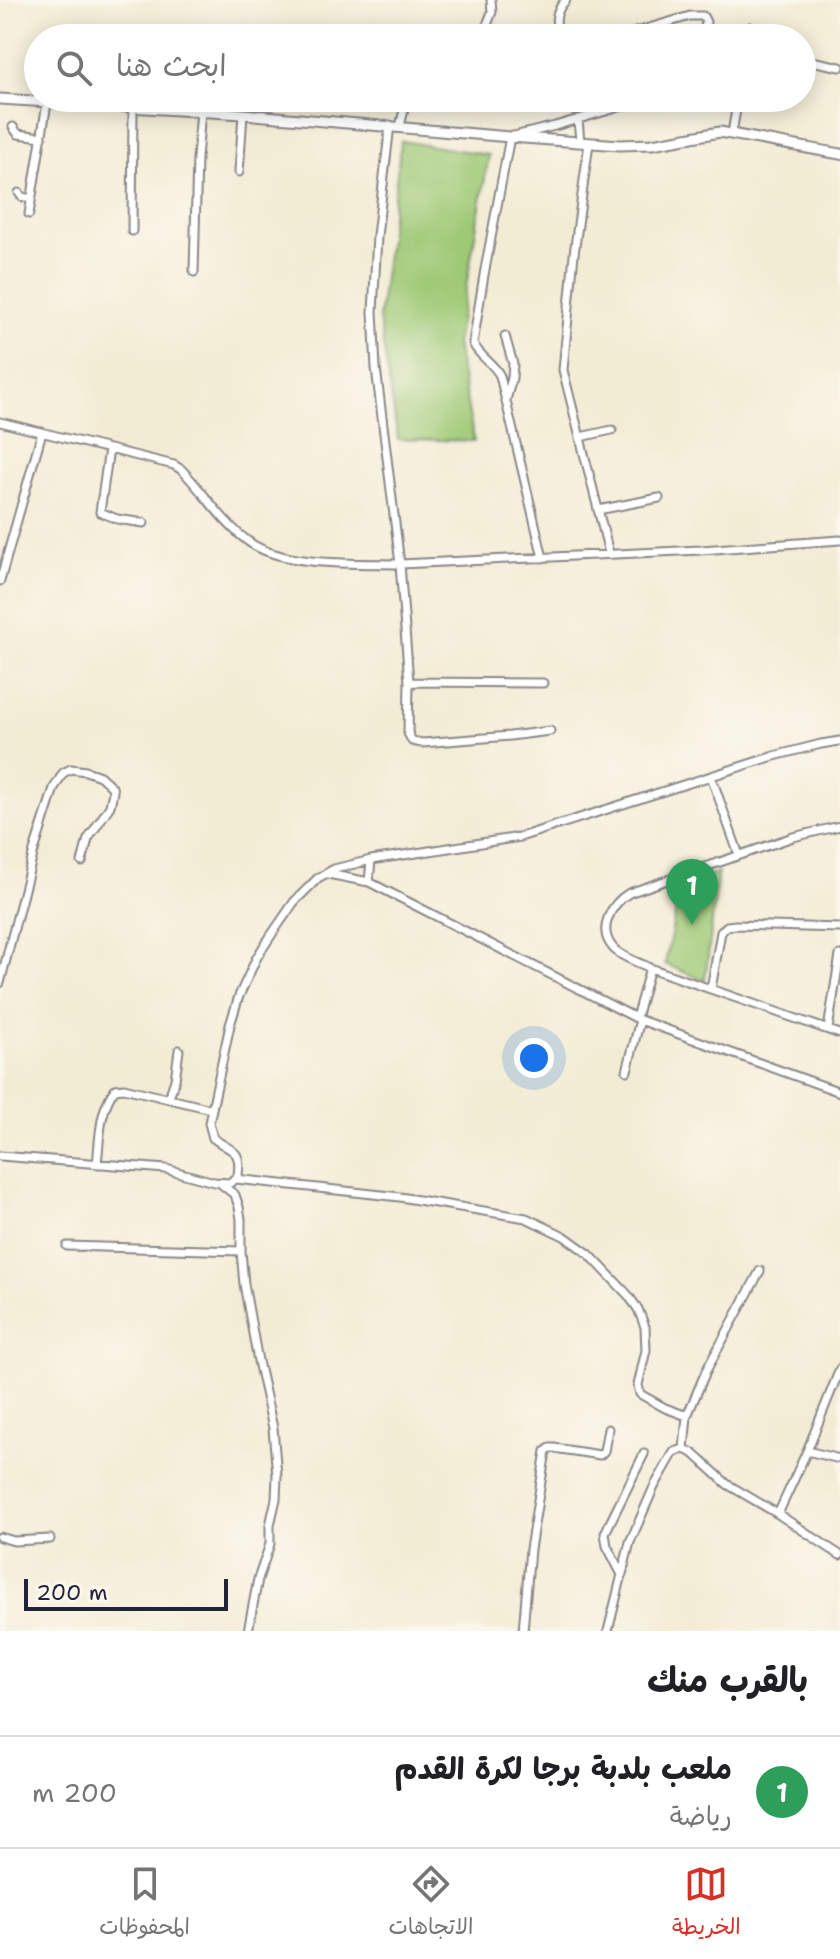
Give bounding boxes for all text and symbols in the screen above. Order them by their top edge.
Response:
search box [24,24,816,112]
text: ابحث هنا [116,45,227,86]
icon: search [52,46,96,90]
pin: 1 [666,859,718,925]
your location [514,1038,554,1078]
scale bar [24,1575,228,1611]
text: 200 m [36,1578,108,1607]
text: بالقرب منك [647,1657,808,1703]
text: ملعب بلدبة برجا لكرة القدم [395,1748,732,1789]
text: 200 m [32,1775,117,1810]
text: 1 [776,1775,788,1810]
text: رياضة [670,1798,732,1833]
tab: المحفوظات [99,1862,190,1946]
tab: الاتجاهات [389,1862,473,1946]
tab: الخريطة [672,1862,741,1946]

